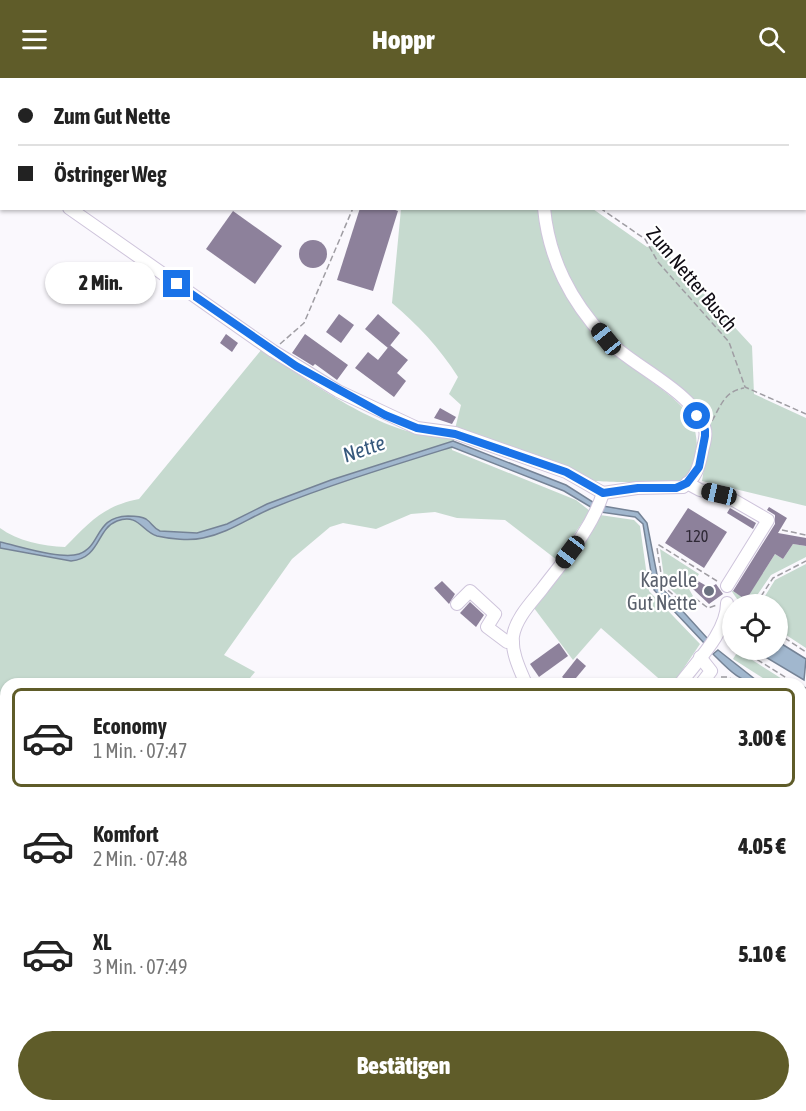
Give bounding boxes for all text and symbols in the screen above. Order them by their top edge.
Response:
icon: menu [18,23,51,56]
icon: search [755,23,788,56]
text: Hoppr [372,24,434,55]
text: Zum Gut Nette [54,103,170,129]
text: Östringer Weg [54,161,166,187]
street label: Zum Netter Busch [642,222,743,335]
callout: 2 Min. [45,263,156,305]
route end [163,270,190,297]
text: 2 Min. [79,271,122,294]
car [588,319,624,359]
route start [683,402,710,429]
water label: Nette [339,430,388,466]
car [699,481,739,507]
house number: 120 [686,527,708,545]
car [552,532,588,572]
place label: Kapelle Gut Nette [627,568,697,614]
marker: Kapelle Gut Nette [702,584,716,598]
map controls [722,594,788,660]
button: locate [722,594,788,660]
icon: car [21,711,75,765]
text: Economy [93,713,167,739]
text: 3.00 € [738,725,786,751]
text: 1 Min. · 07:47 [93,739,187,762]
icon: car [21,819,75,873]
text: Komfort [93,821,159,847]
text: 4.05 € [738,833,786,859]
text: 2 Min. · 07:48 [93,847,187,870]
icon: car [21,927,75,981]
text: XL [93,929,111,955]
text: 5.10 € [738,941,786,967]
text: 3 Min. · 07:49 [93,955,187,978]
button: Bestätigen [18,1031,789,1100]

